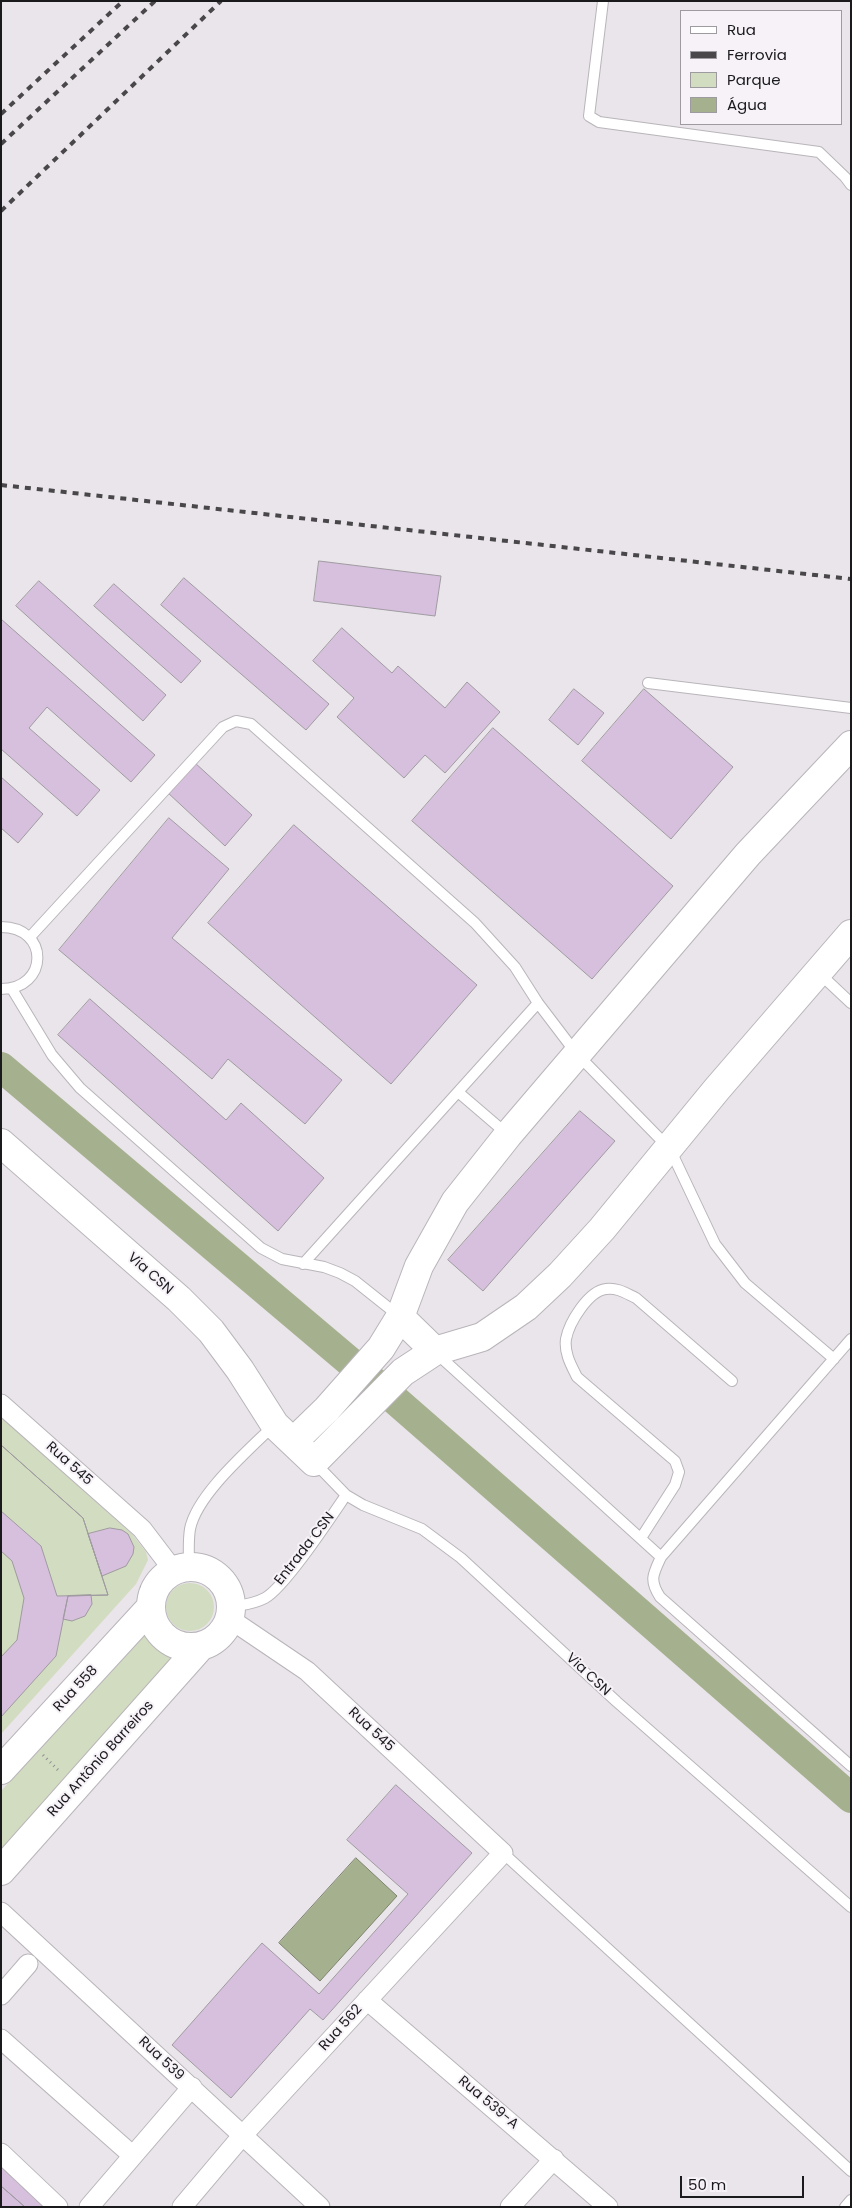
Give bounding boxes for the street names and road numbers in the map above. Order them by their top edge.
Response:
street label: Via CSN [124,1250,176,1298]
street label: Rua 545 [42,1439,96,1489]
street label: Entrada CSN [271,1509,339,1589]
street label: Via CSN [562,1650,614,1700]
street label: Rua 558 [50,1662,102,1716]
street label: Rua Antônio Barreiros [44,1698,158,1820]
street label: Rua 545 [344,1704,398,1756]
street label: Rua 562 [316,2001,366,2055]
street label: Rua 539 [135,2034,187,2084]
street label: Rua 539-A [454,2073,522,2133]

